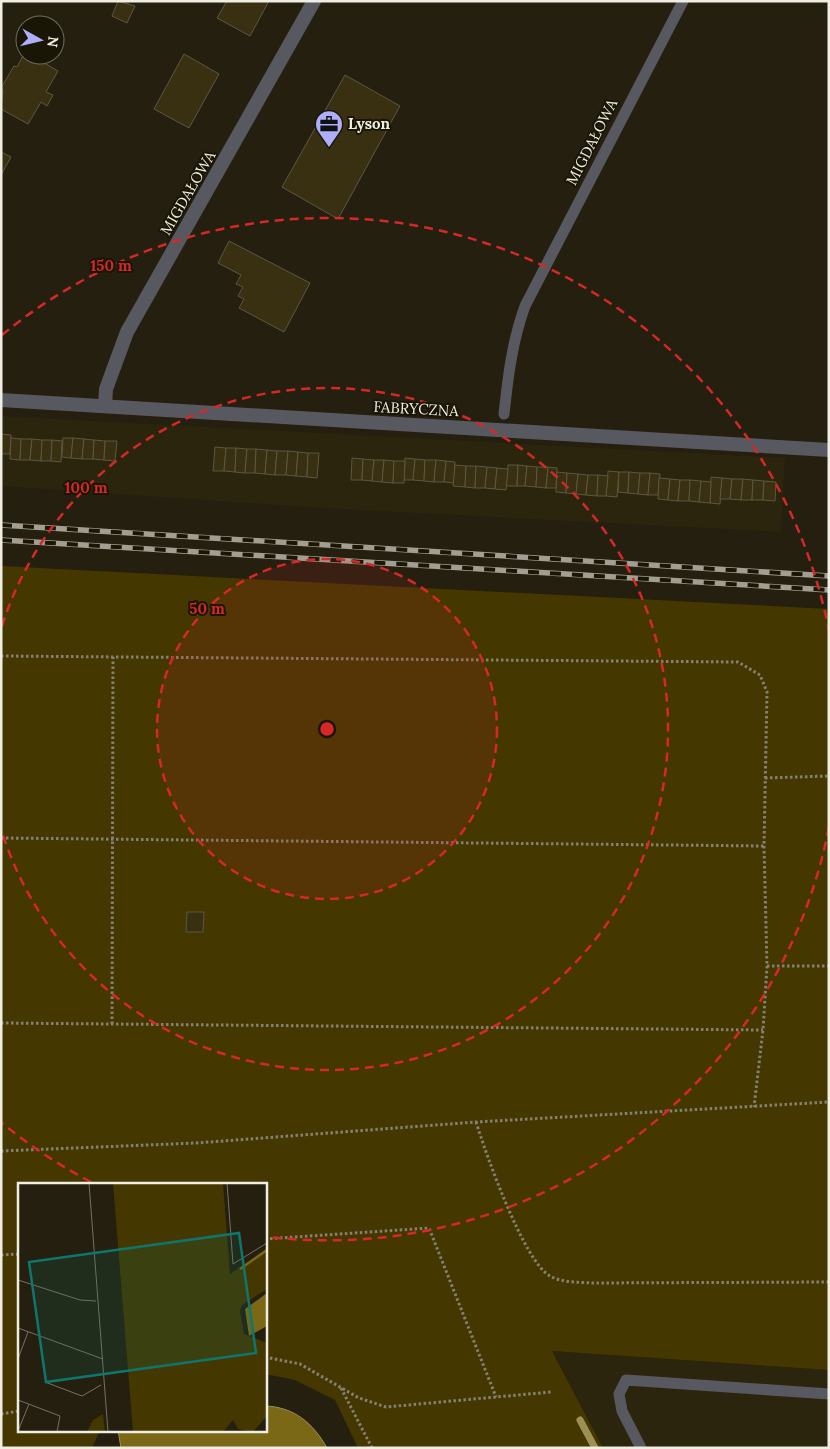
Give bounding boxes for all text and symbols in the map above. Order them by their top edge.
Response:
north arrow [15,15,65,65]
text: N [43,35,63,49]
street label: MIGDAŁOWA [562,95,622,188]
office icon: Lyson [314,109,344,148]
place label: Lyson [348,114,390,133]
street label: MIGDAŁOWA [156,147,220,238]
text: 150 m [90,256,132,275]
street label: FABRYCZNA [373,397,460,420]
text: 100 m [65,478,108,497]
text: 50 m [189,599,225,618]
centre of rings [318,720,336,738]
inset map [18,1183,266,1432]

